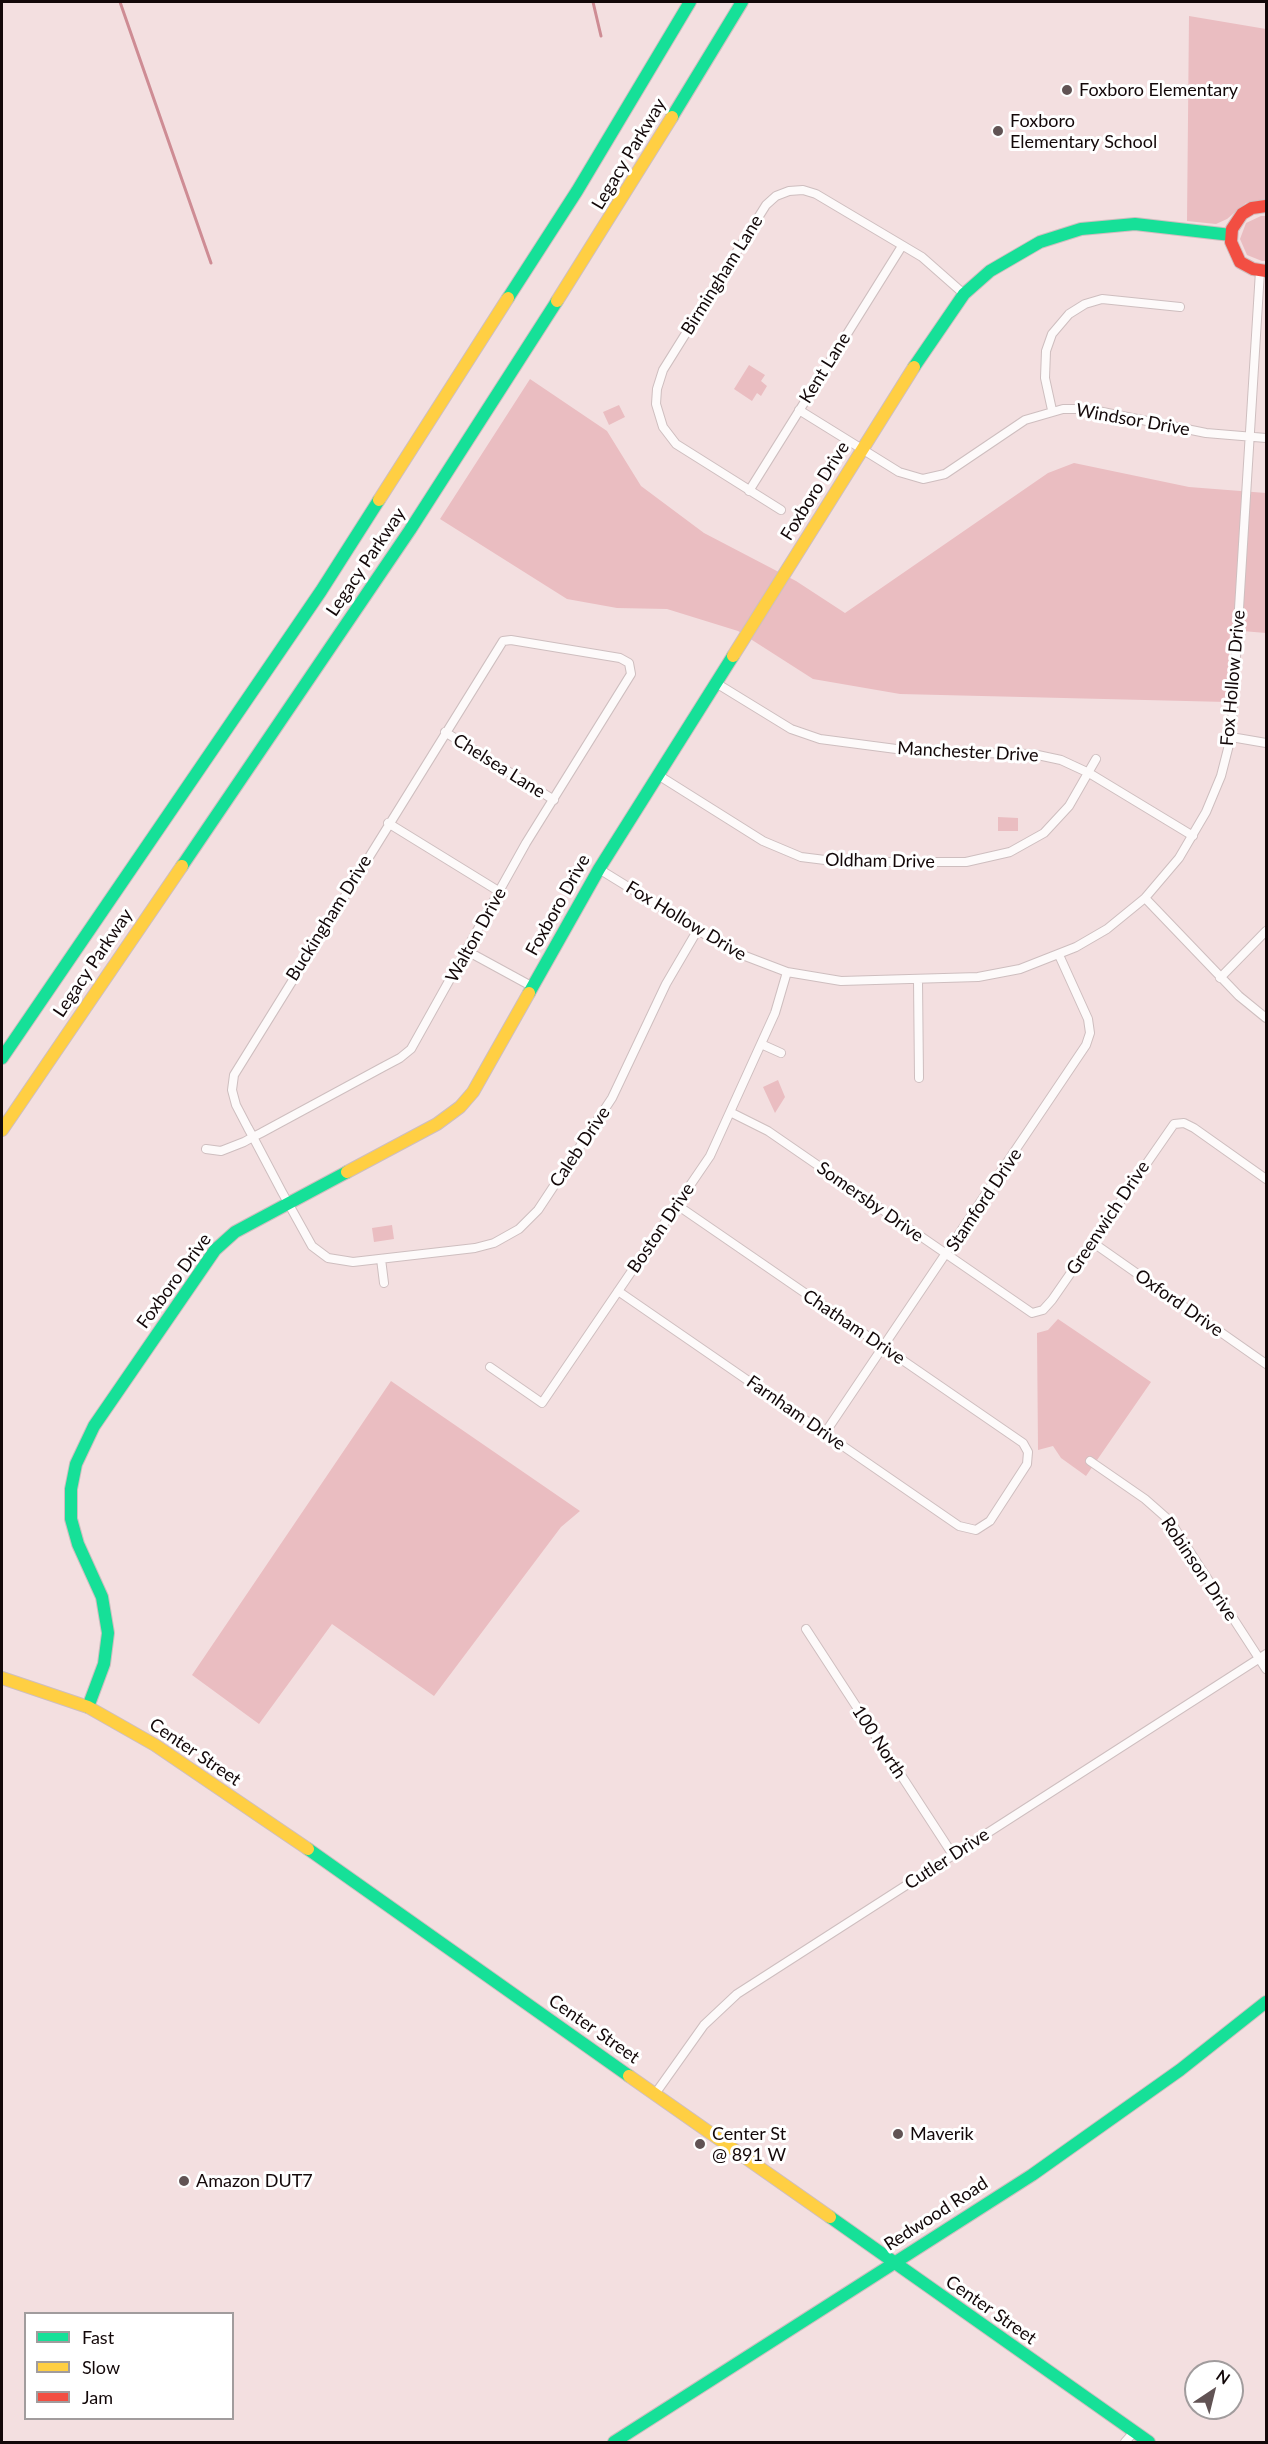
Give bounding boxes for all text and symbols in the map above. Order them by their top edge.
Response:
place label: Foxboro Elementary [1079,79,1238,101]
marker: Foxboro Elementary [1060,83,1074,97]
street label: Legacy Parkway [587,94,671,214]
place label: Foxboro Elementary School [1010,110,1157,152]
marker: Foxboro Elementary School [991,124,1005,138]
street label: Birmingham Lane [677,211,767,339]
street label: Kent Lane [795,329,855,407]
street label: Windsor Drive [1074,399,1192,441]
street label: Foxboro Drive [776,438,854,544]
street label: Legacy Parkway [322,504,410,620]
street label: Fox Hollow Drive [1216,609,1250,747]
street label: Chelsea Lane [449,729,549,803]
street label: Manchester Drive [897,738,1039,766]
street label: Oldham Drive [825,849,935,873]
street label: Buckingham Drive [282,851,376,985]
street label: Foxboro Drive [521,851,595,959]
street label: Fox Hollow Drive [622,877,750,965]
street label: Walton Drive [441,884,511,986]
street label: Legacy Parkway [49,905,137,1021]
street label: Caleb Drive [545,1103,615,1191]
street label: Stamford Drive [942,1144,1026,1256]
street label: Somersby Drive [813,1157,927,1247]
street label: Greenwich Drive [1062,1157,1154,1279]
street label: Boston Drive [623,1179,699,1277]
street label: Foxboro Drive [132,1229,216,1333]
street label: Oxford Drive [1131,1265,1227,1341]
street label: Chatham Drive [799,1285,909,1369]
street label: Farnham Drive [742,1371,850,1455]
street label: Robinson Drive [1156,1513,1242,1625]
street label: 100 North [847,1701,911,1783]
street label: Center Street [145,1713,245,1791]
street label: Cutler Drive [901,1824,993,1894]
street label: Center Street [545,1990,643,2068]
place label: Center St @ 891 W [712,2123,786,2166]
place label: Maverik [910,2123,974,2145]
marker: Maverik [891,2127,905,2141]
marker: Center St @ 891 W [693,2137,707,2151]
place label: Amazon DUT7 [196,2170,313,2192]
street label: Redwood Road [880,2172,992,2256]
marker: Amazon DUT7 [177,2174,191,2188]
street label: Center Street [942,2271,1040,2349]
legend [24,2312,234,2420]
text: Fast [82,2326,114,2348]
text: Slow [82,2356,120,2378]
north arrow [1184,2360,1244,2420]
text: N [1213,2365,1234,2388]
text: Jam [82,2386,113,2408]

